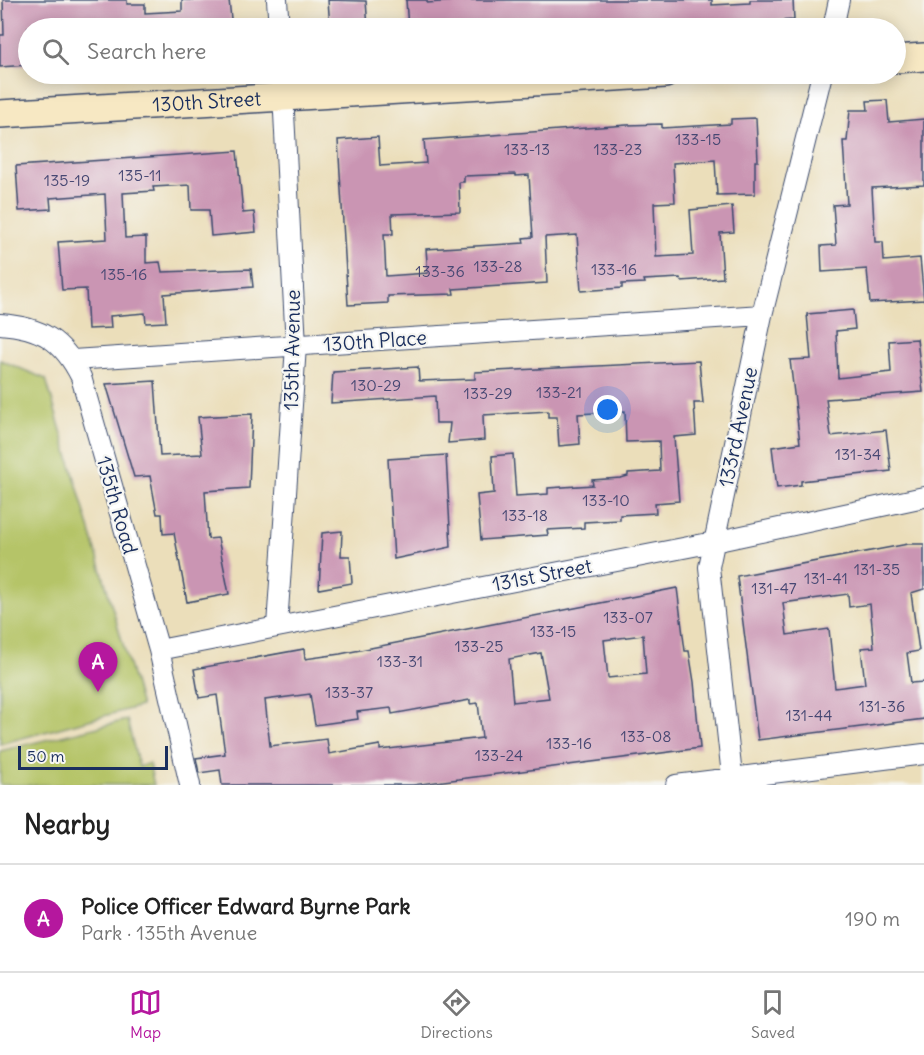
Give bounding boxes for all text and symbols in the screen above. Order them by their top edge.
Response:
search box [18,18,906,84]
icon: search [39,35,72,68]
text: Search here [87,37,206,65]
street label: 130th Street [151,85,262,117]
house number: 133-15 [675,129,721,149]
house number: 133-13 [504,139,550,159]
house number: 133-23 [594,139,642,159]
house number: 135-11 [118,165,162,185]
house number: 135-19 [44,170,90,190]
house number: 133-28 [474,256,522,276]
house number: 133-16 [591,259,637,279]
house number: 133-36 [415,261,465,281]
house number: 135-16 [101,264,147,284]
street label: 135th Avenue [278,289,305,411]
street label: 130th Place [322,324,428,357]
street label: 133rd Avenue [713,365,762,489]
house number: 130-29 [351,375,401,395]
house number: 133-21 [536,382,582,402]
house number: 133-29 [464,383,512,403]
your location [593,395,622,424]
house number: 131-34 [835,444,881,464]
street label: 135th Road [92,453,143,557]
house number: 133-10 [582,490,630,510]
house number: 133-18 [502,505,548,525]
street label: 131st Street [490,553,594,596]
house number: 131-35 [854,559,900,579]
house number: 131-41 [804,568,848,588]
house number: 131-47 [751,578,797,598]
house number: 133-07 [603,607,653,627]
house number: 133-15 [530,621,576,641]
house number: 133-25 [455,636,503,656]
pin: A [78,642,118,692]
house number: 133-31 [377,651,423,671]
house number: 133-37 [325,682,373,702]
house number: 131-36 [859,696,905,716]
house number: 131-44 [786,705,832,725]
house number: 133-08 [620,726,672,746]
house number: 133-16 [546,733,592,753]
scale bar [18,743,168,770]
house number: 133-24 [475,745,523,765]
text: 50 m [27,746,65,766]
text: Nearby [24,808,110,841]
text: Police Officer Edward Byrne Park [81,892,411,920]
text: A [37,906,50,931]
text: 190 m [845,906,900,931]
text: Park · 135th Avenue [81,920,257,945]
tab: Map [129,986,162,1042]
tab: Directions [420,986,493,1042]
tab: Saved [751,986,795,1042]

